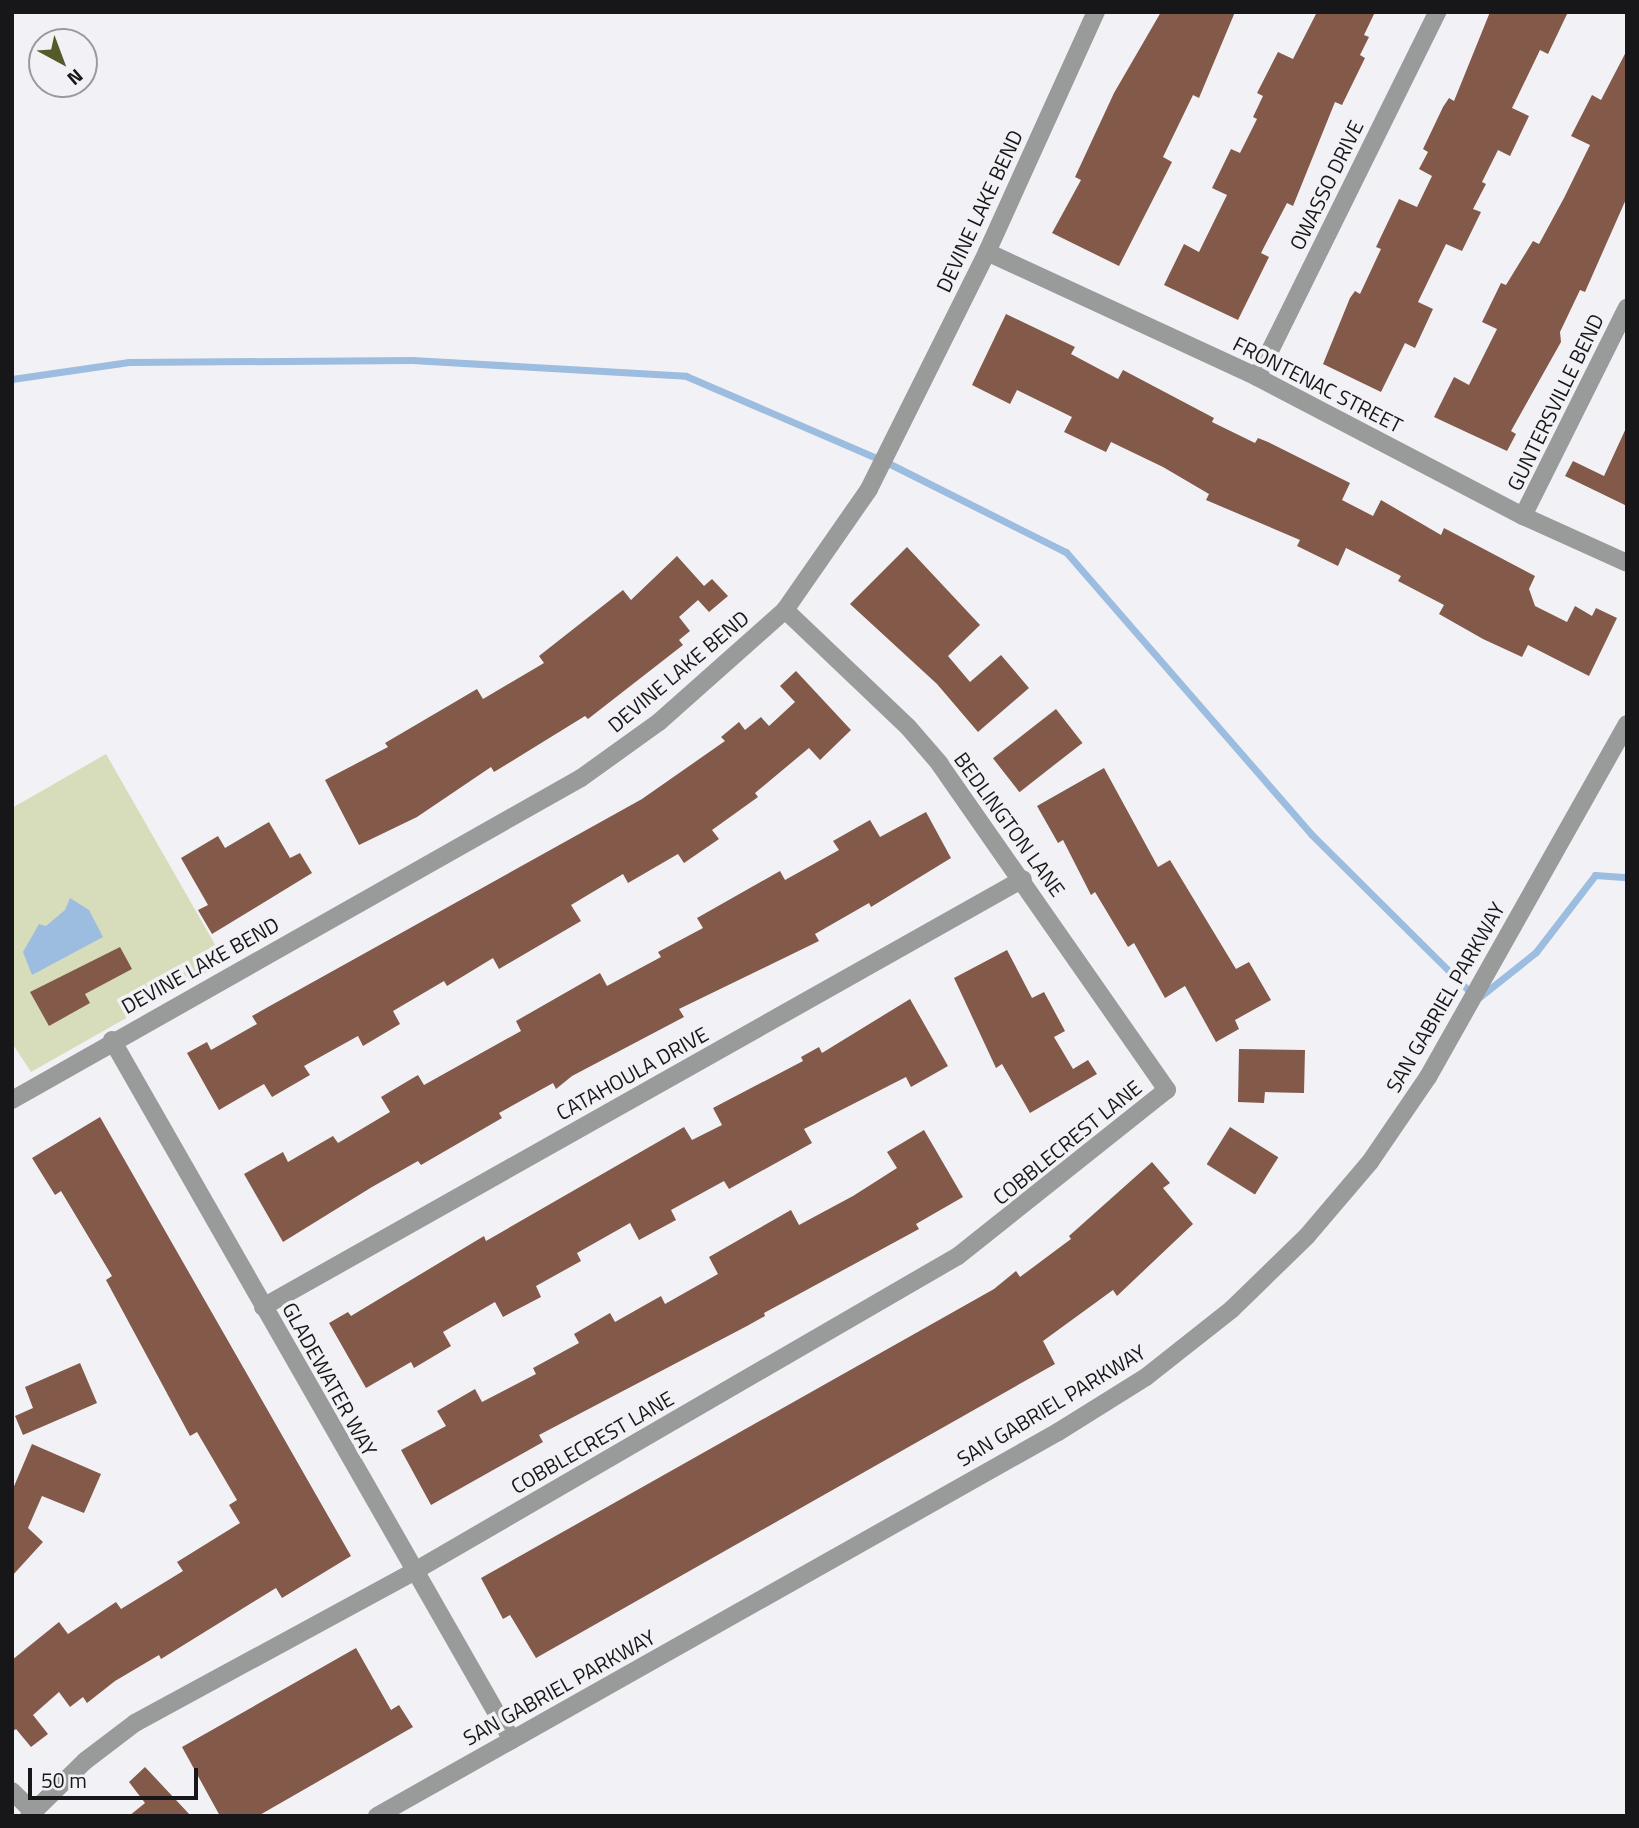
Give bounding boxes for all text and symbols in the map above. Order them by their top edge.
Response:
north arrow [28,28,98,98]
text: N [61,62,90,93]
street label: OWASSO DRIVE [1284,116,1368,254]
street label: DEVINE LAKE BEND [930,126,1028,296]
street label: GUNTERSVILLE BEND [1501,310,1609,494]
street label: FRONTENAC STREET [1229,330,1407,438]
street label: DEVINE LAKE BEND [602,605,754,737]
street label: BEDLINGTON LANE [949,747,1071,901]
street label: SAN GABRIEL PARKWAY [1380,897,1510,1097]
street label: DEVINE LAKE BEND [117,911,283,1019]
street label: CATAHOULA DRIVE [552,1021,712,1125]
street label: COBBLECREST LANE [988,1074,1146,1210]
street label: GLADEWATER WAY [277,1298,383,1460]
street label: SAN GABRIEL PARKWAY [952,1339,1150,1471]
street label: COBBLECREST LANE [506,1385,678,1499]
street label: SAN GABRIEL PARKWAY [459,1624,659,1750]
scale bar [32,1755,201,1799]
text: 50 m [41,1764,87,1796]

